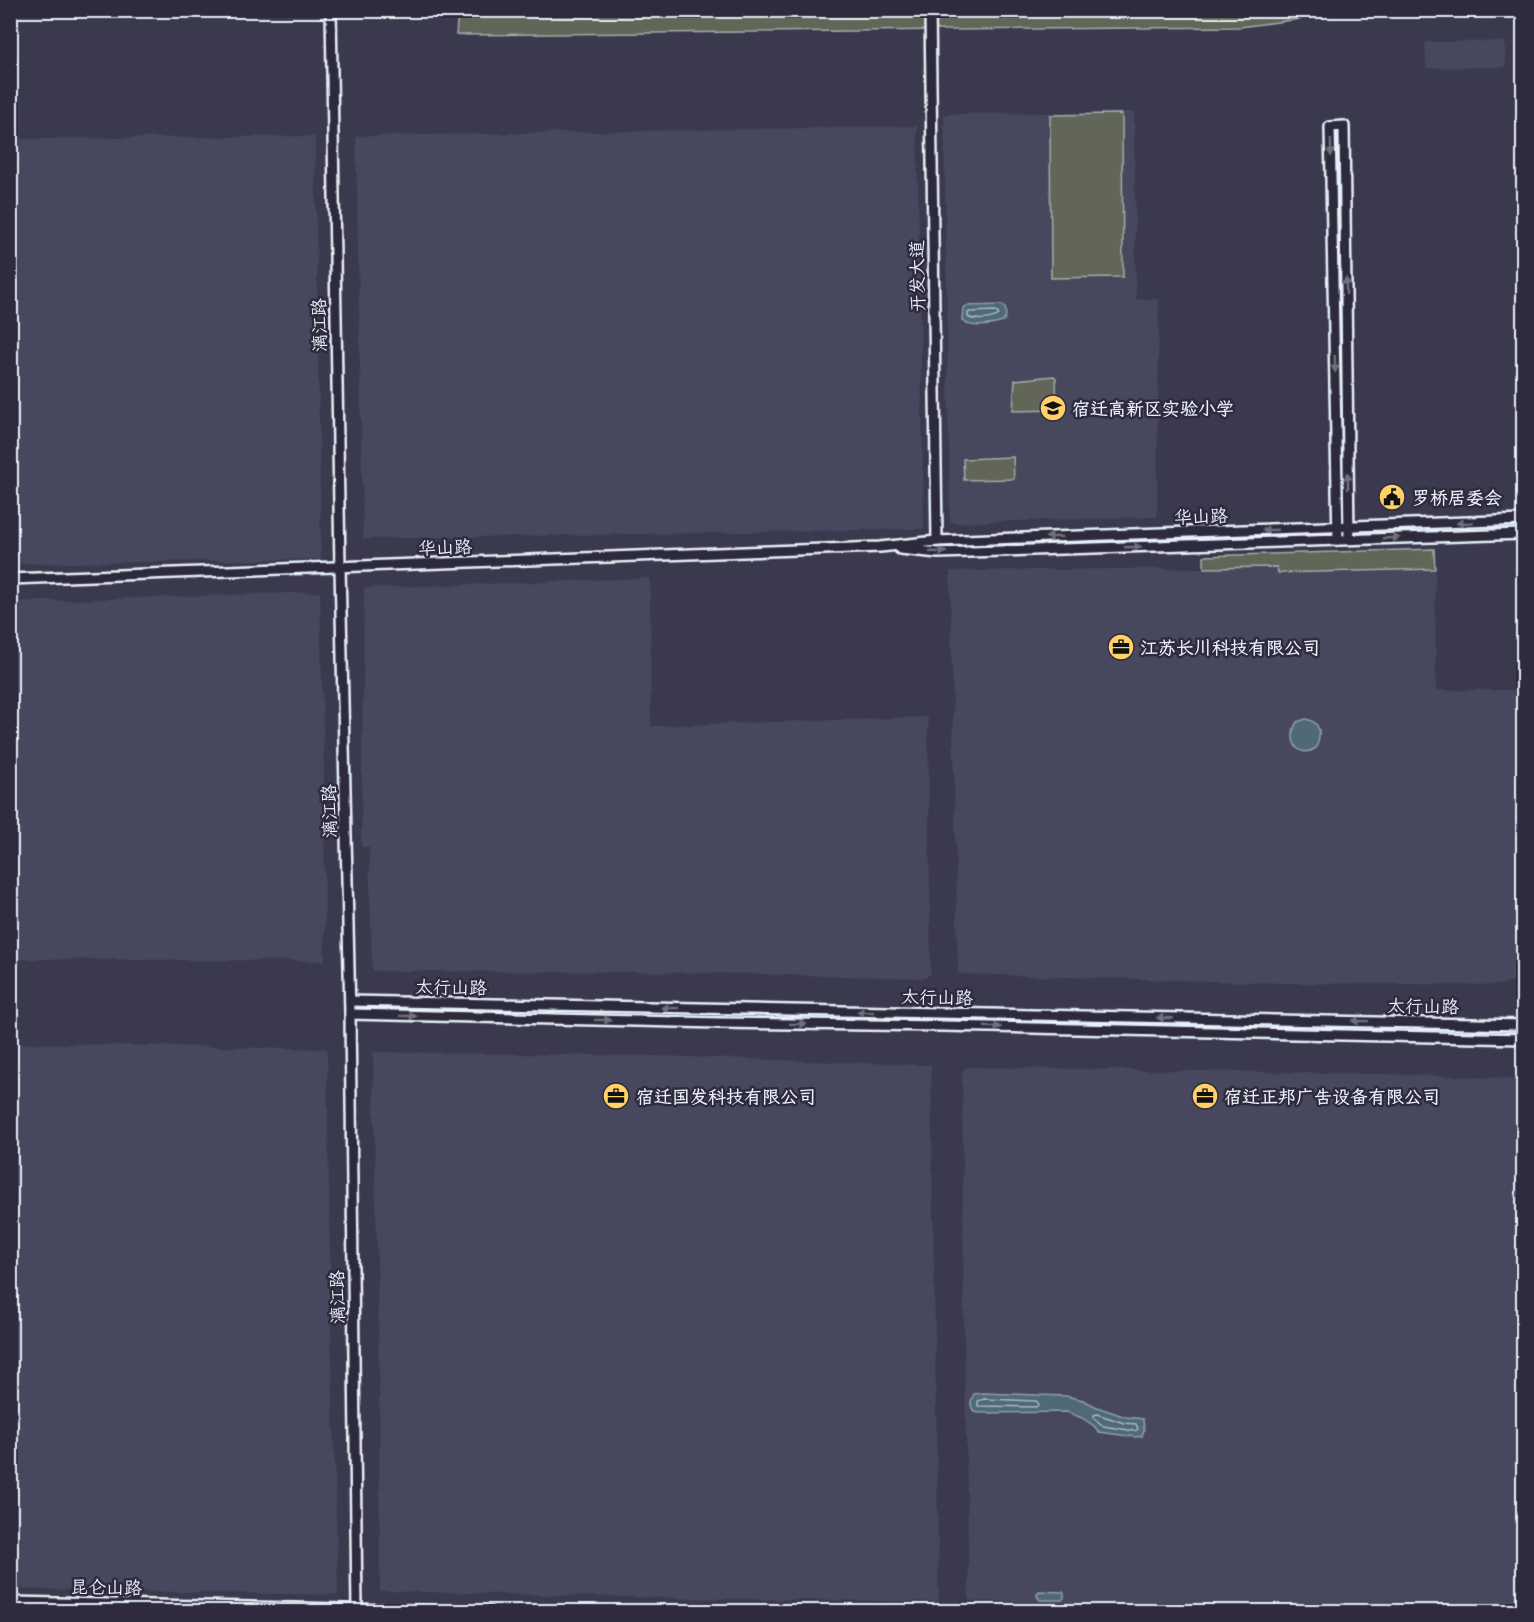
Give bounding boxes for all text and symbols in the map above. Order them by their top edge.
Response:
one-way arrow [1326,139,1335,158]
street label: 开发大道 [905,240,929,312]
one-way arrow [1341,276,1351,295]
street label: 漓江路 [307,298,331,352]
one-way arrow [1330,355,1340,374]
school or university icon: 宿迁高新区实验小学 [1038,393,1068,423]
place label: 宿迁高新区实验小学 [1072,397,1234,420]
one-way arrow [1344,471,1353,490]
public building icon: 罗桥居委会 [1377,482,1407,512]
place label: 罗桥居委会 [1412,486,1502,509]
street label: 华山路 [1174,504,1228,528]
one-way arrow [1456,518,1475,527]
one-way arrow [1261,525,1280,534]
one-way arrow [1045,533,1064,542]
one-way arrow [1381,533,1400,543]
street label: 华山路 [418,535,472,559]
one-way arrow [1124,542,1143,551]
one-way arrow [929,548,948,557]
office icon: 江苏长川科技有限公司 [1106,632,1136,662]
place label: 江苏长川科技有限公司 [1140,636,1320,659]
street label: 漓江路 [317,784,341,838]
street label: 太行山路 [415,975,487,999]
street label: 太行山路 [901,985,973,1009]
street label: 太行山路 [1387,994,1459,1018]
one-way arrow [661,1003,680,1013]
one-way arrow [856,1007,875,1017]
one-way arrow [399,1011,418,1020]
one-way arrow [1156,1013,1175,1023]
one-way arrow [594,1016,613,1025]
one-way arrow [1351,1017,1370,1026]
one-way arrow [789,1019,808,1029]
one-way arrow [984,1023,1003,1032]
office icon: 宿迁国发科技有限公司 [601,1081,631,1111]
office icon: 宿迁正邦广告设备有限公司 [1190,1081,1220,1111]
place label: 宿迁国发科技有限公司 [636,1085,816,1108]
place label: 宿迁正邦广告设备有限公司 [1224,1085,1440,1108]
street label: 漓江路 [325,1270,349,1324]
street label: 昆仑山路 [70,1575,142,1599]

